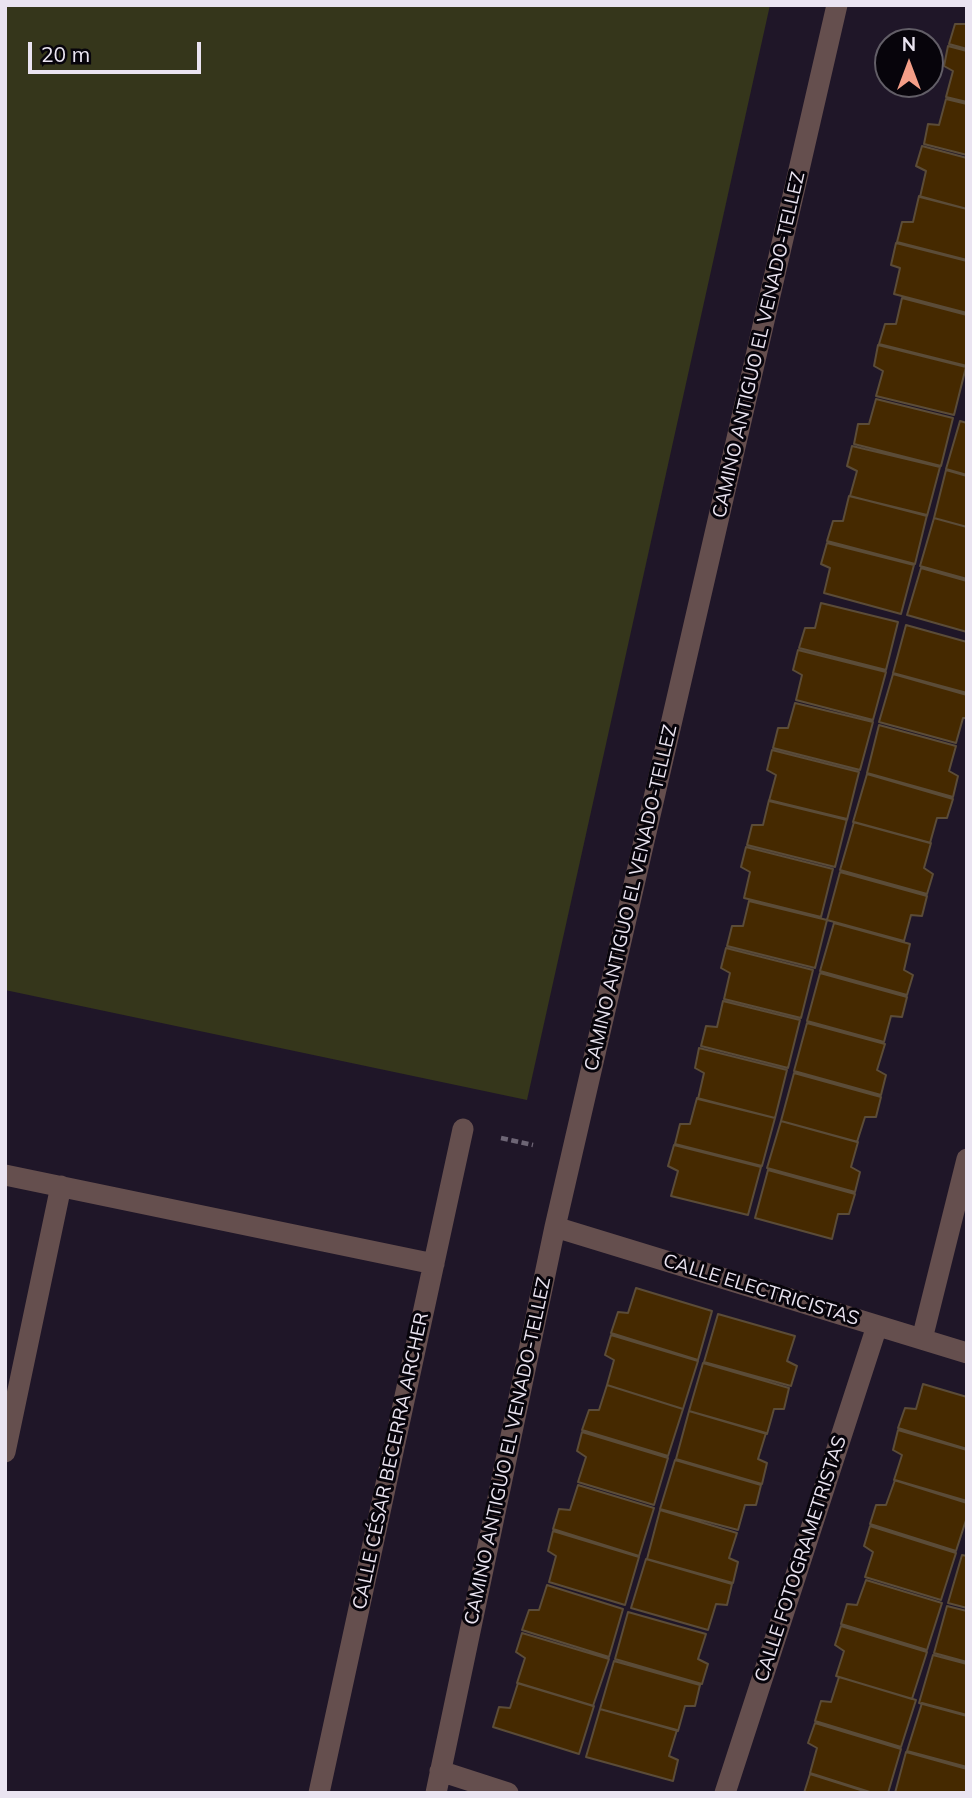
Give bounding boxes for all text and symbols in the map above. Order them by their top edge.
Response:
scale bar [32,28,205,72]
north arrow [874,28,944,98]
text: N [902,32,916,56]
text: 20 m [41,41,90,67]
street label: CAMINO ANTIGUO EL VENADO-TELLEZ [708,170,810,520]
street label: CAMINO ANTIGUO EL VENADO-TELLEZ [580,723,682,1073]
street label: CALLE ELECTRICISTAS [660,1249,862,1331]
street label: CAMINO ANTIGUO EL VENADO-TELLEZ [460,1275,556,1627]
street label: CALLE CÉSAR BECERRA ARCHER [348,1310,434,1612]
street label: CALLE FOTOGRAMETRISTAS [750,1433,852,1685]

